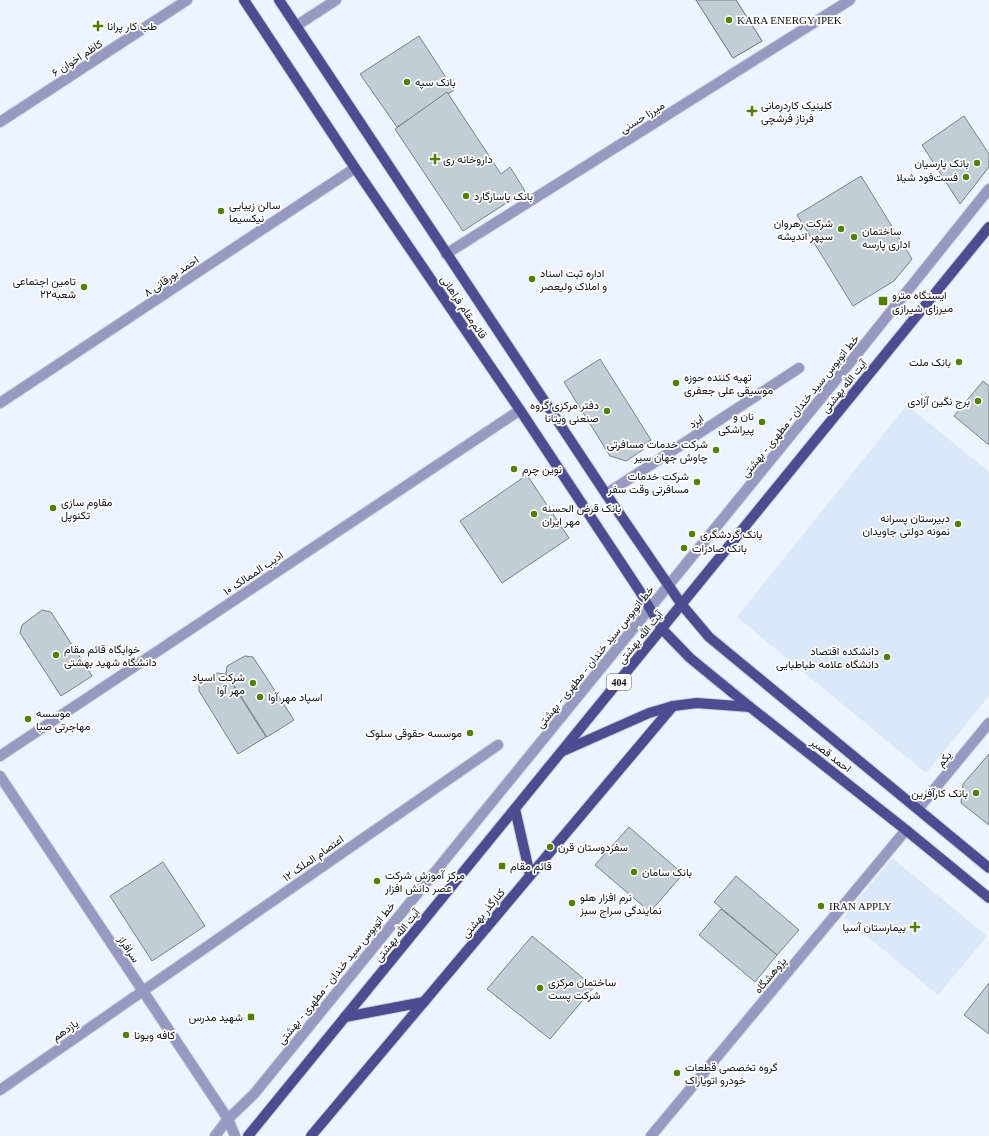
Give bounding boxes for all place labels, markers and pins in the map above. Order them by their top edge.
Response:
place label: KARA ENERGY IPEK [737,14,842,26]
marker: KARA ENERGY IPEK [724,15,734,25]
marker: طب کار پرانا [92,20,104,32]
place label: طب کار پرانا [107,20,157,34]
place label: بانک سپه [415,76,456,90]
marker: بانک سپه [402,77,412,87]
place label: کلینیک کاردرمانی فرناز فرشچی [761,99,832,126]
marker: کلینیک کاردرمانی فرناز فرشچی [746,105,758,117]
place label: داروخانه ری [443,153,493,166]
marker: داروخانه ری [430,154,440,164]
place label: بانک پارسیان [914,157,969,171]
marker: بانک پارسیان [972,158,982,168]
place label: فست‌فود شیلا [896,171,958,184]
marker: فست‌فود شیلا [961,172,971,182]
place label: بانک پاسارگارد [474,190,533,204]
marker: بانک پاسارگارد [461,191,471,201]
place label: سالن زیبایی نیکسیما [229,199,281,225]
marker: سالن زیبایی نیکسیما [216,206,226,216]
place label: شرکت رهروان سپهر اندیشه [774,217,833,244]
marker: شرکت رهروان سپهر اندیشه [836,224,846,234]
place label: ساختمان اداری پارسه [862,225,910,252]
marker: ساختمان اداری پارسه [849,232,859,242]
place label: اداره ثبت اسناد و املاک ولیعصر [539,267,607,293]
marker: اداره ثبت اسناد و املاک ولیعصر [527,274,537,284]
place label: تامین اجتماعی شعبه۲۲ [13,275,76,301]
marker: تامین اجتماعی شعبه۲۲ [79,282,89,292]
place label: ایستگاه مترو میرزای شیرازی [892,289,953,315]
marker: ایستگاه مترو میرزای شیرازی [877,295,889,307]
place label: بانک ملت [909,356,951,369]
marker: بانک ملت [954,357,964,367]
place label: تهیه کننده حوزه موسیقی علی جعفری [684,371,773,397]
marker: تهیه کننده حوزه موسیقی علی جعفری [671,378,681,388]
place label: برج نگین آزادی [907,395,970,409]
marker: برج نگین آزادی [973,396,983,406]
place label: دفتر مرکزی گروه صنعنی ویتانا [530,399,599,425]
marker: دفتر مرکزی گروه صنعنی ویتانا [602,406,612,416]
place label: نان و پیراشکی [718,410,754,437]
marker: نان و پیراشکی [757,417,767,427]
place label: شرکت خدمات مسافرتی چاوش جهان سیر [607,438,708,465]
marker: شرکت خدمات مسافرتی چاوش جهان سیر [711,445,721,455]
place label: نوین چرم [522,463,562,477]
marker: نوین چرم [509,464,519,474]
place label: شرکت خدمات مسافرتی وقت سفر [607,470,689,496]
marker: شرکت خدمات مسافرتی وقت سفر [692,477,702,487]
place label: مقاوم سازی تکنوپل [61,496,113,523]
place label: بانک قرض الحسنه مهر ایران [542,502,621,528]
marker: مقاوم سازی تکنوپل [48,503,58,513]
marker: بانک قرض الحسنه مهر ایران [529,509,539,519]
place label: دبيرستان پسرانه نمونه دولتی جاويدان [863,512,950,538]
marker: دبيرستان پسرانه نمونه دولتی جاويدان [953,519,963,529]
place label: بانک گردشگری [700,528,762,541]
marker: بانک گردشگری [687,529,697,539]
place label: بانک صادرات [692,542,747,555]
marker: بانک صادرات [679,543,689,553]
place label: خوابگاه قائم مقام دانشگاه شهید بهشتی [64,643,156,669]
place label: دانشکده اقتصاد دانشگاه علامه طباطبایی [776,645,879,671]
marker: خوابگاه قائم مقام دانشگاه شهید بهشتی [51,650,61,660]
marker: دانشکده اقتصاد دانشگاه علامه طباطبایی [882,652,892,662]
place label: شرکت اسپاد مهر آوا [192,671,245,697]
marker: شرکت اسپاد مهر آوا [248,678,258,688]
place label: اسپاد مهر آوا [268,691,322,705]
marker: اسپاد مهر آوا [255,692,265,702]
place label: موسسه مهاجرتی صبا [36,707,90,733]
marker: موسسه مهاجرتی صبا [23,714,33,724]
place label: موسسه حقوقی سلوک [365,727,462,740]
marker: موسسه حقوقی سلوک [465,728,475,738]
place label: بانک کارآفرین [911,787,968,800]
marker: بانک کارآفرین [971,788,981,798]
place label: سفردوستان قرن [558,841,628,854]
marker: سفردوستان قرن [545,842,555,852]
place label: قائم مقام [510,860,552,874]
marker: قائم مقام [497,861,507,871]
place label: بانک سامان [642,866,692,879]
marker: بانک سامان [629,867,639,877]
place label: مرکز آموزش شرکت عصر دانش افزار [384,869,465,895]
marker: مرکز آموزش شرکت عصر دانش افزار [372,876,382,886]
place label: نرم افزار هلو نمایندگی سراج‌ سبز [579,891,662,918]
marker: نرم افزار هلو نمایندگی سراج‌ سبز [567,898,577,908]
place label: IRAN APPLY [829,900,892,912]
marker: IRAN APPLY [816,901,826,911]
place label: بیمارستان آسیا [843,921,906,934]
marker: بیمارستان آسیا [909,921,921,933]
place label: ساختمان مرکزی شرکت پست [548,976,617,1003]
marker: ساختمان مرکزی شرکت پست [535,983,545,993]
place label: شهید مدرس [189,1011,243,1024]
marker: شهید مدرس [246,1012,256,1022]
place label: کافه ویونا [134,1029,175,1042]
marker: کافه ویونا [121,1030,131,1040]
place label: گروه تخصصی قطعات خودرو اتویاراک [685,1061,778,1087]
marker: گروه تخصصی قطعات خودرو اتویاراک [672,1068,682,1078]

